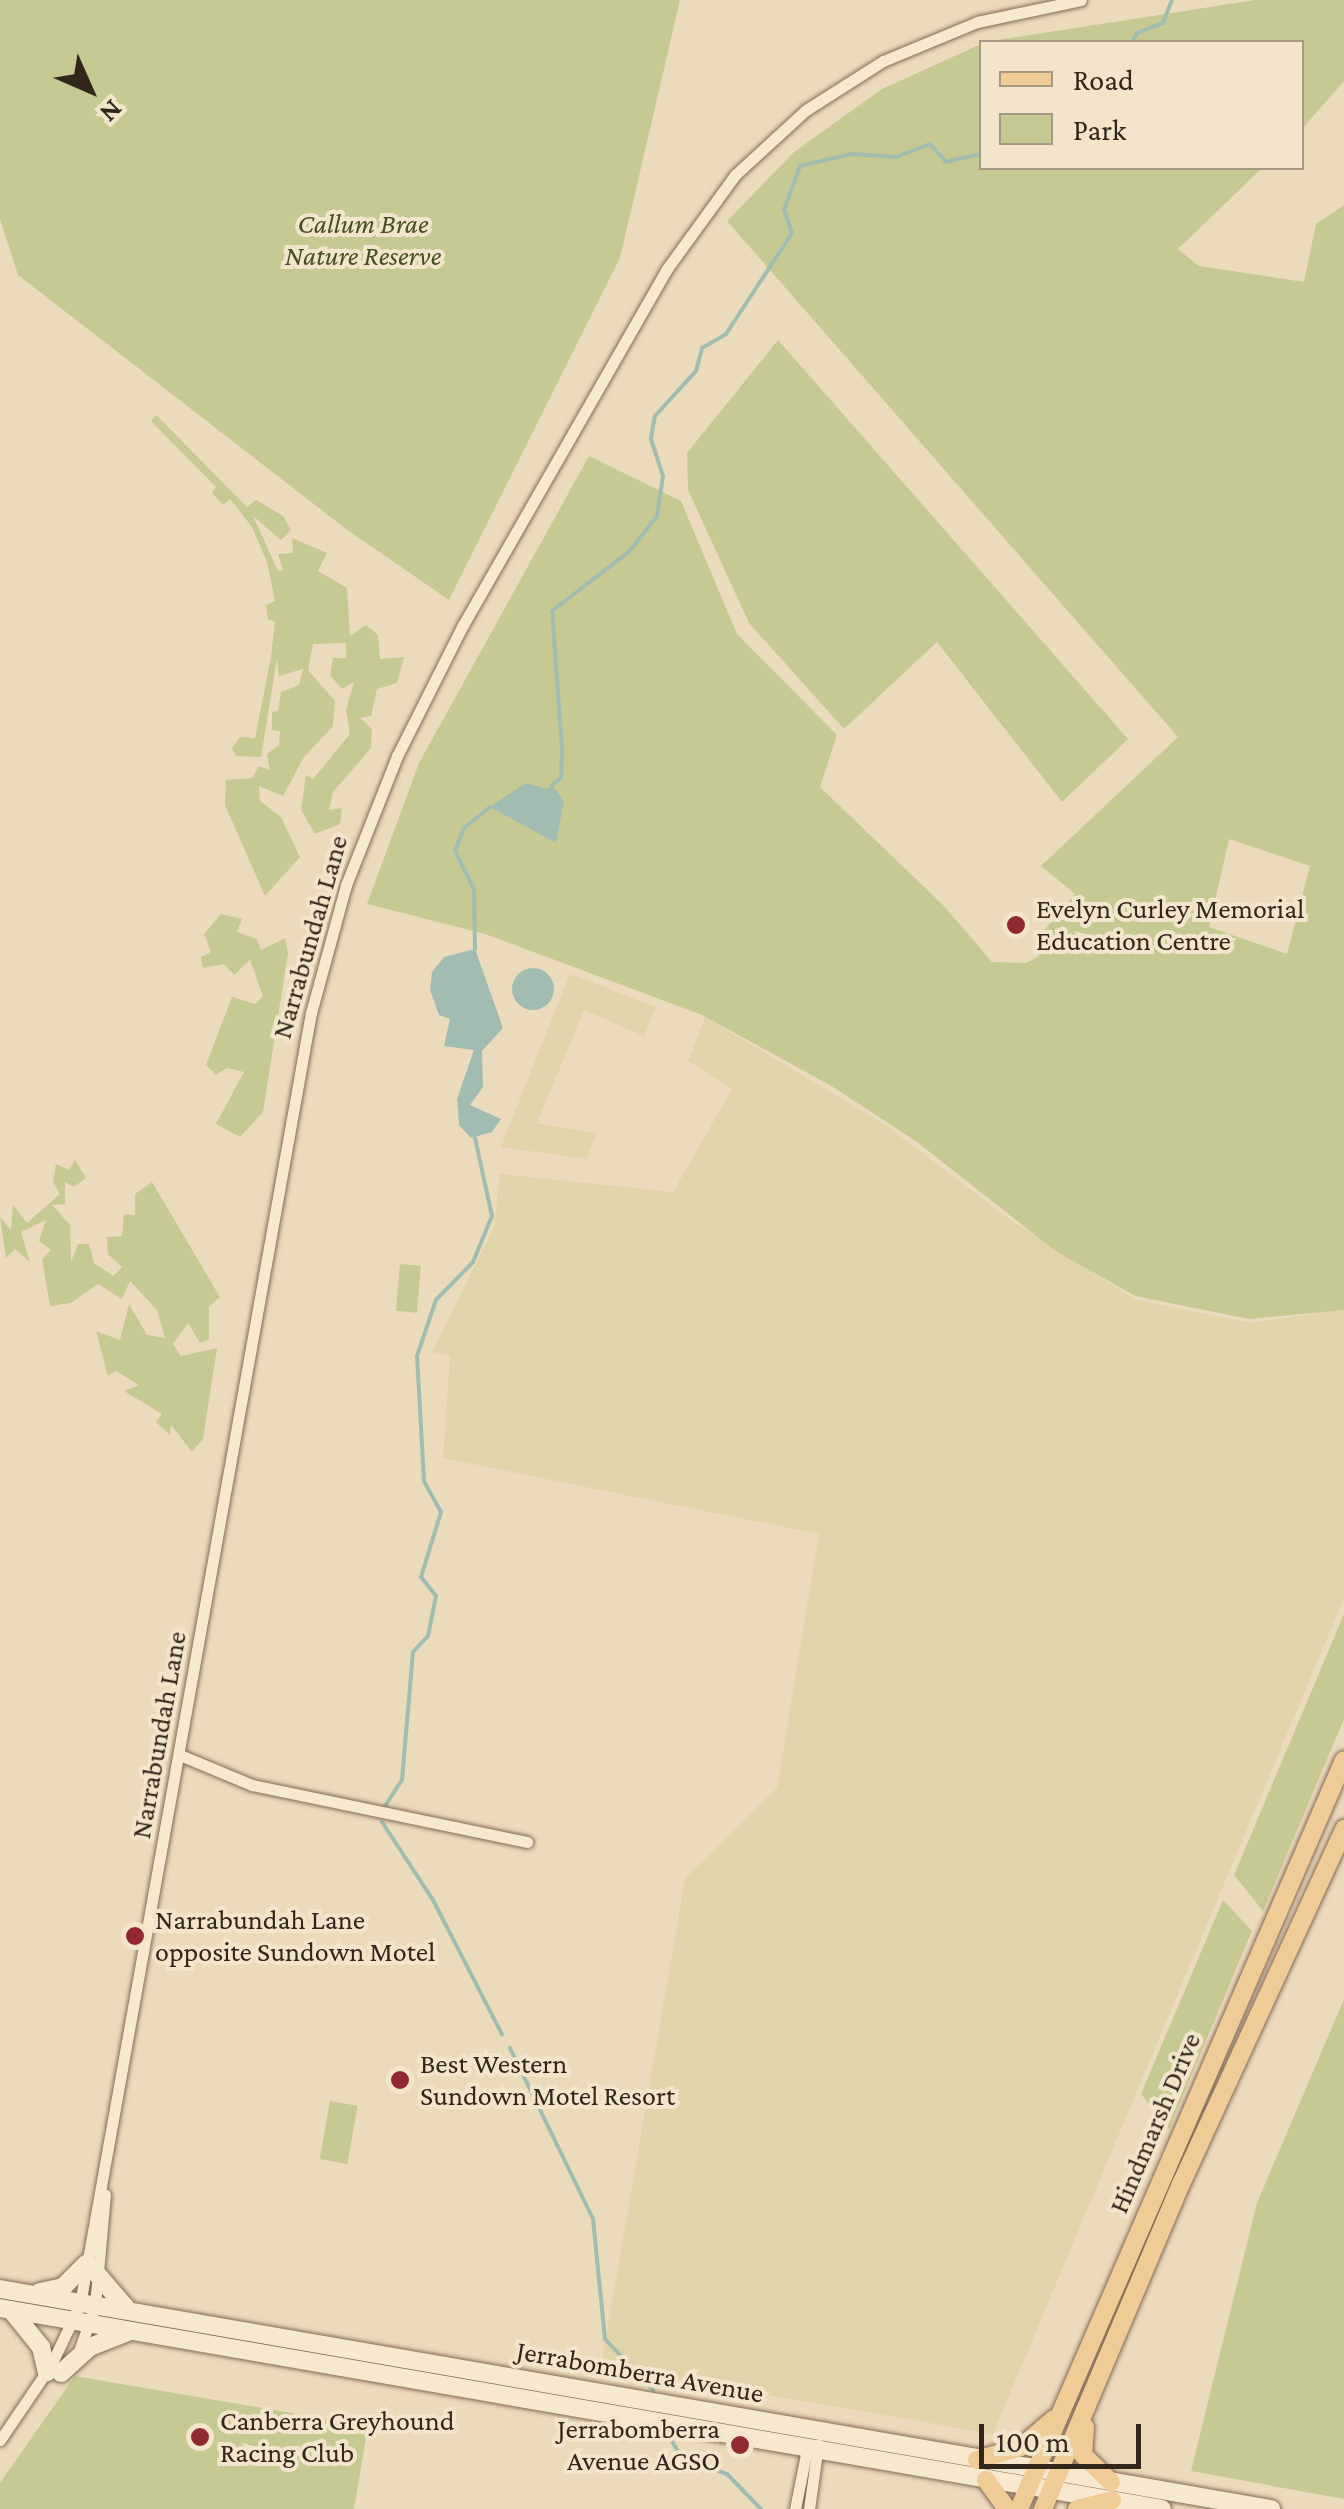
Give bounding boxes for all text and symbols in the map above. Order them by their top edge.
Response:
north arrow [40,40,140,140]
legend [979,40,1304,170]
text: Road [1073,63,1134,96]
text: N [94,94,129,129]
text: Park [1073,113,1126,146]
park label: Callum Brae Nature Reserve [285,207,441,273]
street label: Narrabundah Lane [265,831,355,1043]
place label: Evelyn Curley Memorial Education Centre [1036,892,1304,958]
marker: Evelyn Curley Memorial Education Centre [1005,914,1027,936]
street label: Narrabundah Lane [124,1629,194,1841]
place label: Narrabundah Lane opposite Sundown Motel [155,1903,435,1969]
marker: Narrabundah Lane opposite Sundown Motel [124,1925,146,1947]
street label: Hindmarsh Drive [1102,2028,1208,2218]
place label: Best Western Sundown Motel Resort [420,2047,675,2113]
marker: Best Western Sundown Motel Resort [389,2069,411,2091]
street label: Jerrabomberra Avenue [514,2334,766,2410]
place label: Canberra Greyhound Racing Club [220,2404,454,2470]
scale bar [984,2404,1146,2466]
place label: Jerrabomberra Avenue AGSO [557,2412,720,2478]
text: 100 m [996,2425,1070,2458]
marker: Canberra Greyhound Racing Club [189,2426,211,2448]
marker: Jerrabomberra Avenue AGSO [729,2434,751,2456]

